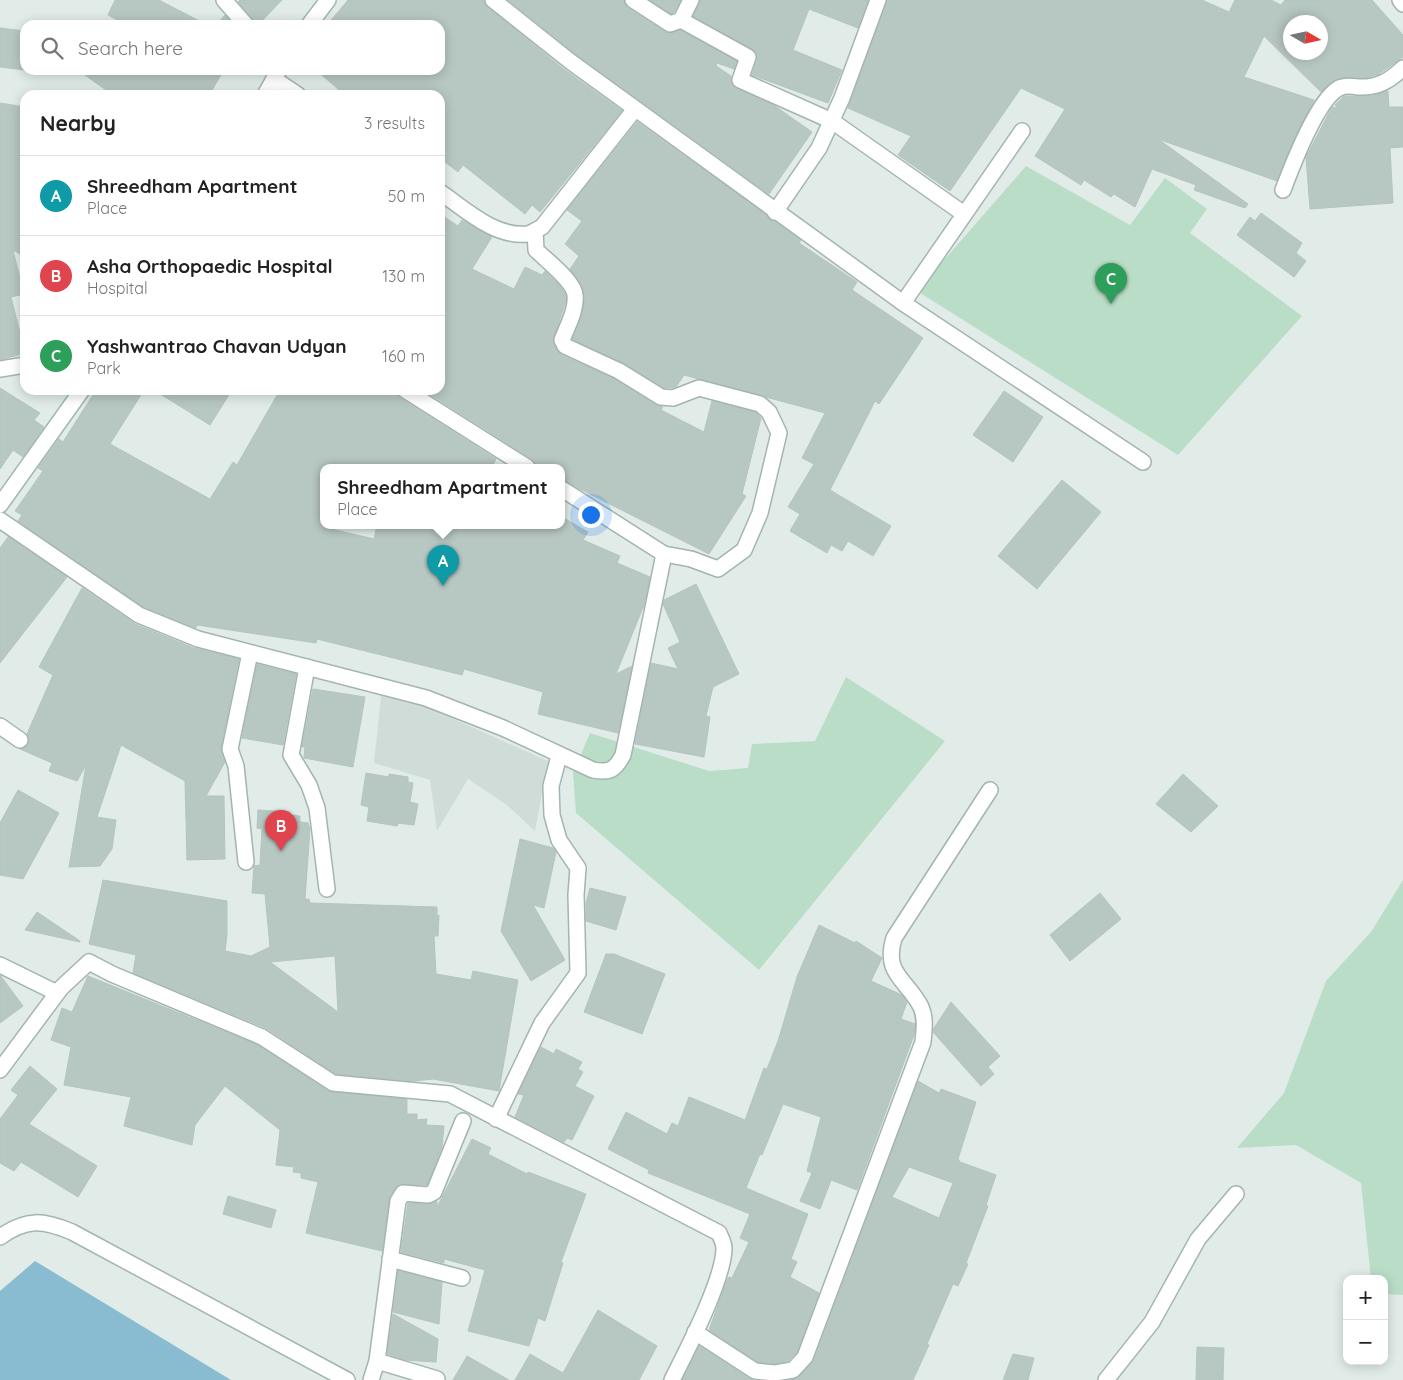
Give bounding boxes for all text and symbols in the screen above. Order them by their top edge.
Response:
north arrow [1283,15,1328,60]
search box [20,20,445,75]
icon: search [38,34,66,62]
text: Search here [78,36,183,60]
text: Nearby [40,110,116,136]
text: 3 results [364,113,425,133]
text: Shreedham Apartment [87,174,297,198]
text: A [51,186,61,206]
text: 50 m [388,186,425,206]
text: Place [87,198,127,218]
text: Asha Orthopaedic Hospital [87,254,333,278]
pin: C [1095,263,1127,304]
text: B [51,266,61,286]
text: 130 m [382,266,425,286]
text: Hospital [87,278,148,298]
text: Yashwantrao Chavan Udyan [87,334,346,358]
text: C [51,346,61,366]
text: 160 m [382,346,425,366]
text: Park [87,358,121,378]
popup [320,464,565,529]
text: Shreedham Apartment [337,475,548,499]
text: Place [337,499,378,519]
your location [578,502,604,528]
pin: A [427,545,459,586]
pin: B [265,810,297,851]
map controls [1343,1275,1388,1365]
button: + [1343,1275,1388,1320]
button: − [1343,1320,1388,1365]

